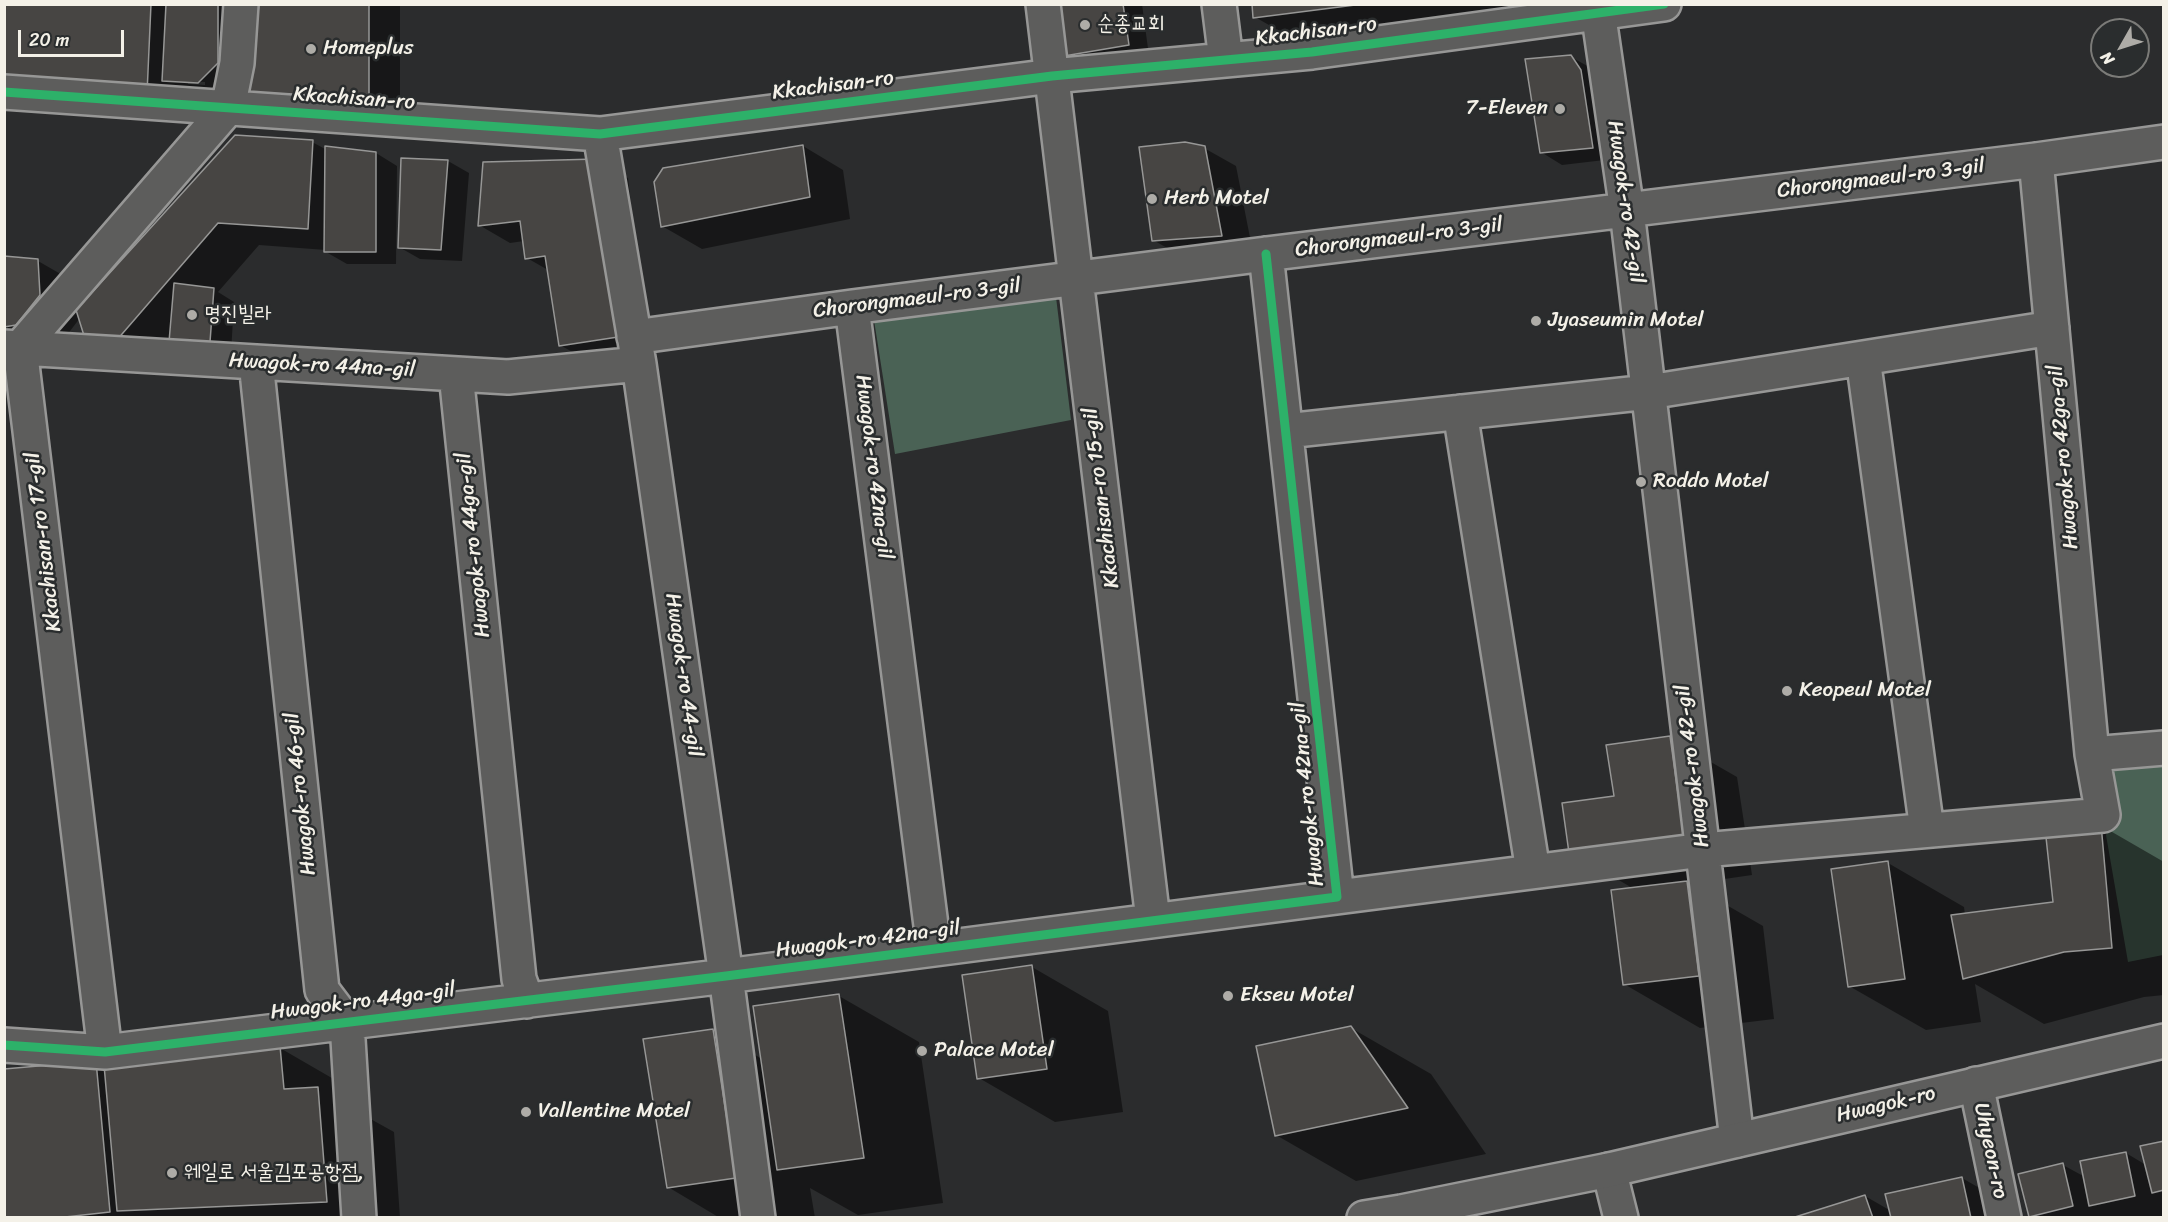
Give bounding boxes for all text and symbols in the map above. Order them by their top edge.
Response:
place label: 순종교회 [1097,12,1165,38]
street label: Kkachisan-ro [1254,12,1378,52]
scale bar [21,18,128,56]
marker: 순종교회 [1078,18,1092,32]
north arrow [2090,18,2150,78]
text: 20 m [29,24,69,56]
place label: Homeplus [323,36,413,62]
marker: Homeplus [304,42,318,56]
text: N [2092,45,2122,72]
street label: Kkachisan-ro [771,66,895,106]
street label: Kkachisan-ro [292,82,416,116]
place label: 7-Eleven [1466,96,1548,122]
marker: 7-Eleven [1553,102,1567,116]
street label: Hwagok-ro 42-gil [1601,119,1649,285]
street label: Chorongmaeul-ro 3-gil [1776,154,1986,204]
place label: Herb Motel [1164,186,1269,212]
marker: Herb Motel [1145,192,1159,206]
street label: Chorongmaeul-ro 3-gil [1294,213,1504,263]
street label: Chorongmaeul-ro 3-gil [812,274,1022,324]
place label: 명진빌라 [204,302,272,328]
marker: 명진빌라 [185,308,199,322]
place label: Jyaseumin Motel [1548,308,1703,334]
marker: Jyaseumin Motel [1529,314,1543,328]
street label: Hwagok-ro 44na-gil [228,349,416,383]
street label: Hwagok-ro 42ga-gil [2043,364,2085,550]
street label: Hwagok-ro 42na-gil [849,373,897,561]
street label: Kkachisan-ro 15-gil [1078,406,1126,590]
street label: Kkachisan-ro 17-gil [20,451,68,633]
street label: Hwagok-ro 44ga-gil [452,451,496,639]
place label: Roddo Motel [1653,469,1768,495]
marker: Roddo Motel [1634,475,1648,489]
street label: Hwagok-ro 44-gil [659,592,707,758]
place label: Keopeul Motel [1799,678,1931,704]
street label: Hwagok-ro 42-gil [1671,683,1715,849]
marker: Keopeul Motel [1780,684,1794,698]
street label: Hwagok-ro 42na-gil [1286,700,1330,888]
street label: Hwagok-ro 46-gil [280,711,322,877]
street label: Hwagok-ro 42na-gil [774,916,962,964]
street label: Hwagok-ro 44ga-gil [269,978,457,1026]
place label: Ekseu Motel [1240,983,1354,1009]
marker: Ekseu Motel [1221,989,1235,1003]
place label: Palace Motel [934,1038,1054,1064]
marker: Palace Motel [915,1044,929,1058]
street label: Hwagok-ro [1834,1081,1938,1129]
place label: Vallentine Motel [538,1099,690,1125]
street label: Uhyeon-ro [1968,1101,2012,1201]
marker: Vallentine Motel [519,1105,533,1119]
place label: 웨일로 서울김포공항점, [184,1160,364,1186]
marker: 웨일로 서울김포공항점, [165,1166,179,1180]

